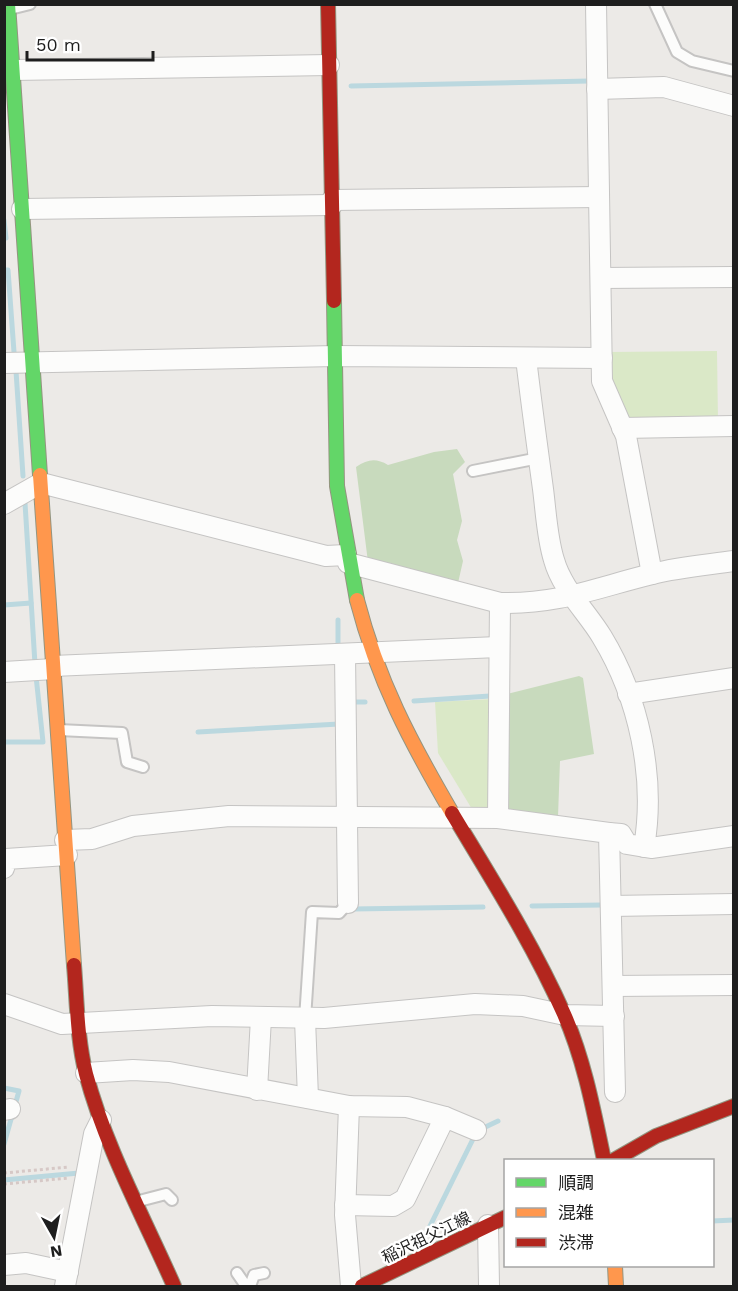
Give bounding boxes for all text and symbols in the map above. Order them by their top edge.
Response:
scale bar [27,24,153,62]
text: 50 m [36,34,81,55]
legend [504,1159,714,1267]
text: 順調 [558,1172,594,1193]
text: 混雑 [558,1202,594,1223]
north arrow [24,1207,84,1267]
street label: 稲沢祖父江線 [379,1208,474,1267]
text: 渋滞 [558,1232,594,1253]
text: N [49,1241,64,1262]

